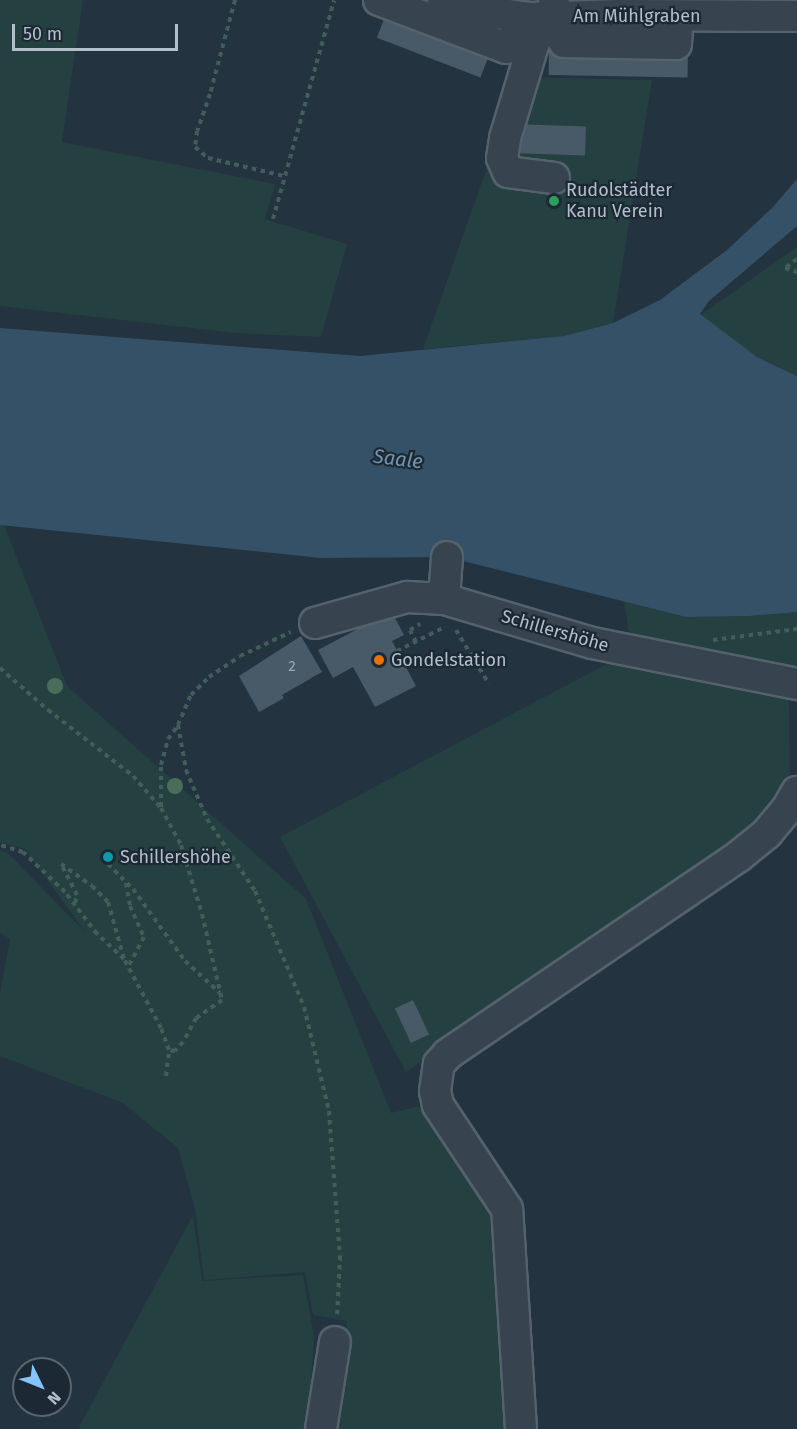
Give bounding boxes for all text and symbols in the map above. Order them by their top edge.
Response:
street label: Am Mühlgraben [573,5,701,27]
scale bar [15,12,182,50]
text: 50 m [23,23,62,45]
place label: Rudolstädter Kanu Verein [566,180,672,222]
marker: Rudolstädter Kanu Verein [547,194,561,208]
water label: Saale [372,444,424,474]
street label: Schillershöhe [499,605,611,657]
place label: Gondelstation [391,649,506,671]
marker: Gondelstation [372,653,386,667]
house number: 2 [288,658,296,676]
place label: Schillershöhe [120,846,231,868]
marker: Schillershöhe [101,850,115,864]
north arrow [12,1357,72,1417]
text: N [44,1388,65,1409]

